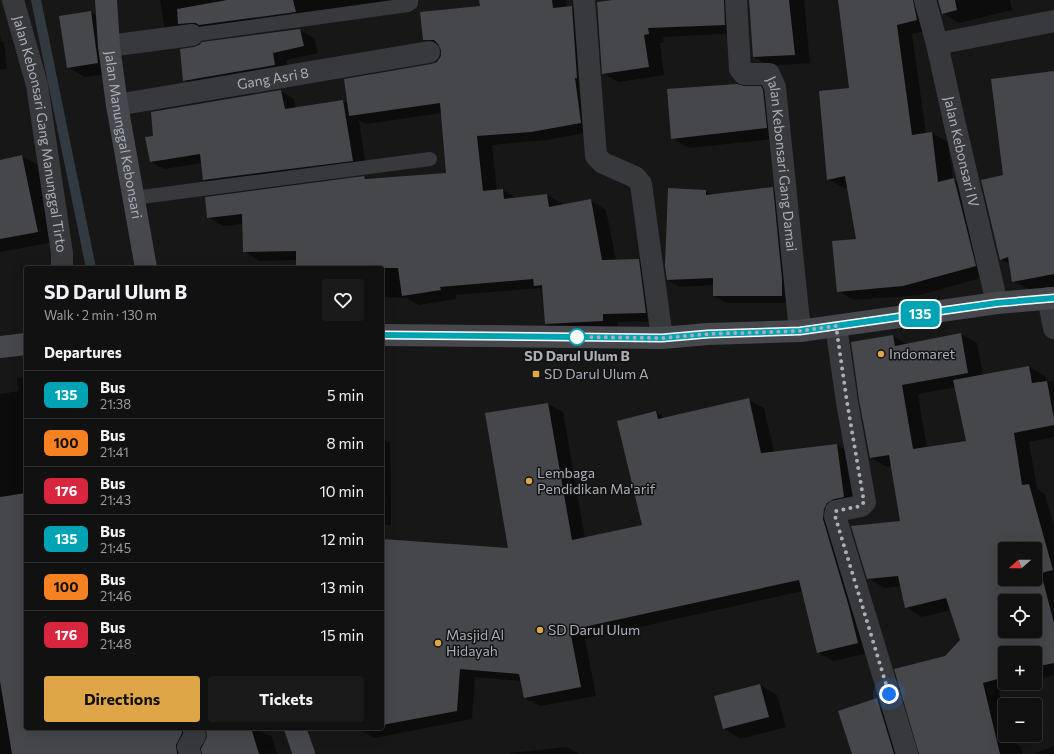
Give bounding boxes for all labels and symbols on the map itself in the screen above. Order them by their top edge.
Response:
street label: Jalan Kebonsari Gang Manunggal Tirto [10,14,71,253]
street label: Jalan Manunggal Kebonsari [102,50,146,220]
street label: Gang Asri 8 [236,64,310,92]
street label: Jalan Kebonsari Gang Damai [763,73,801,252]
street label: Jalan Kebonsari IV [941,95,983,209]
line badge: 135 [897,301,943,327]
marker: SD Darul Ulum B [568,328,586,346]
place label: Indomaret [889,345,956,362]
place label: SD Darul Ulum B [524,347,630,364]
marker: Indomaret [876,349,886,359]
place label: SD Darul Ulum A [544,365,649,382]
marker: SD Darul Ulum A [531,369,541,379]
place label: Lembaga Pendidikan Ma'arif [537,464,656,497]
marker: Lembaga Pendidikan Ma'arif [524,476,534,486]
north arrow [998,542,1042,586]
place label: SD Darul Ulum [548,621,640,638]
marker: SD Darul Ulum [535,625,545,635]
place label: Masjid Al Hidayah [446,626,504,659]
marker: Masjid Al Hidayah [433,638,443,648]
your location [879,684,899,704]

